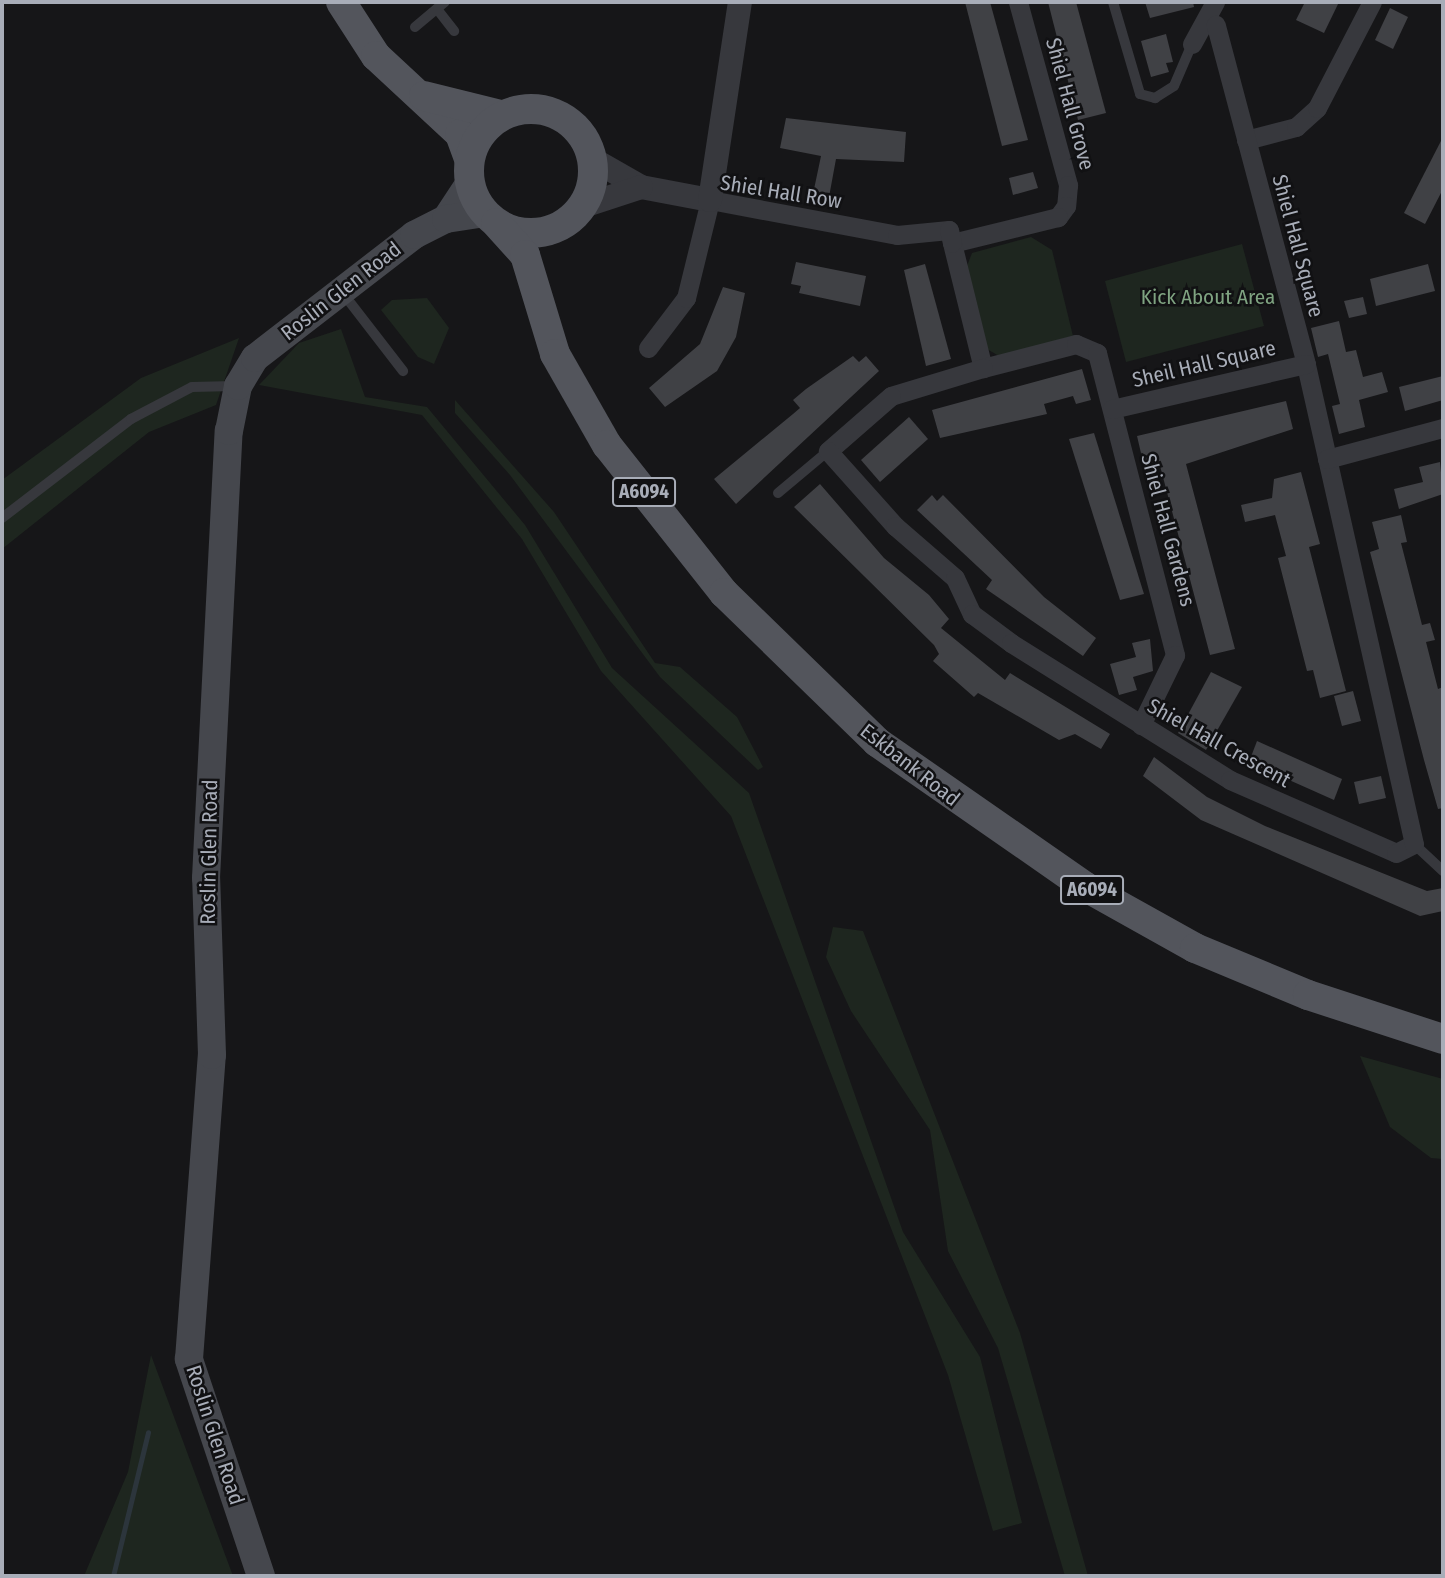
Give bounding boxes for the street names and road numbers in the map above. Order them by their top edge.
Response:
street label: Shiel Hall Grove [1040,35,1100,173]
street label: Shiel Hall Row [719,170,843,214]
street label: Shiel Hall Square [1267,172,1329,320]
street label: Roslin Glen Road [276,236,406,346]
street label: Sheil Hall Square [1130,335,1278,393]
street label: Shiel Hall Gardens [1135,451,1201,609]
road number: A6094 [611,477,677,508]
street label: Shiel Hall Crescent [1143,693,1295,793]
street label: Eskbank Road [855,718,965,812]
street label: Roslin Glen Road [195,779,223,925]
road number: A6094 [1059,874,1125,906]
street label: Roslin Glen Road [181,1362,249,1508]

